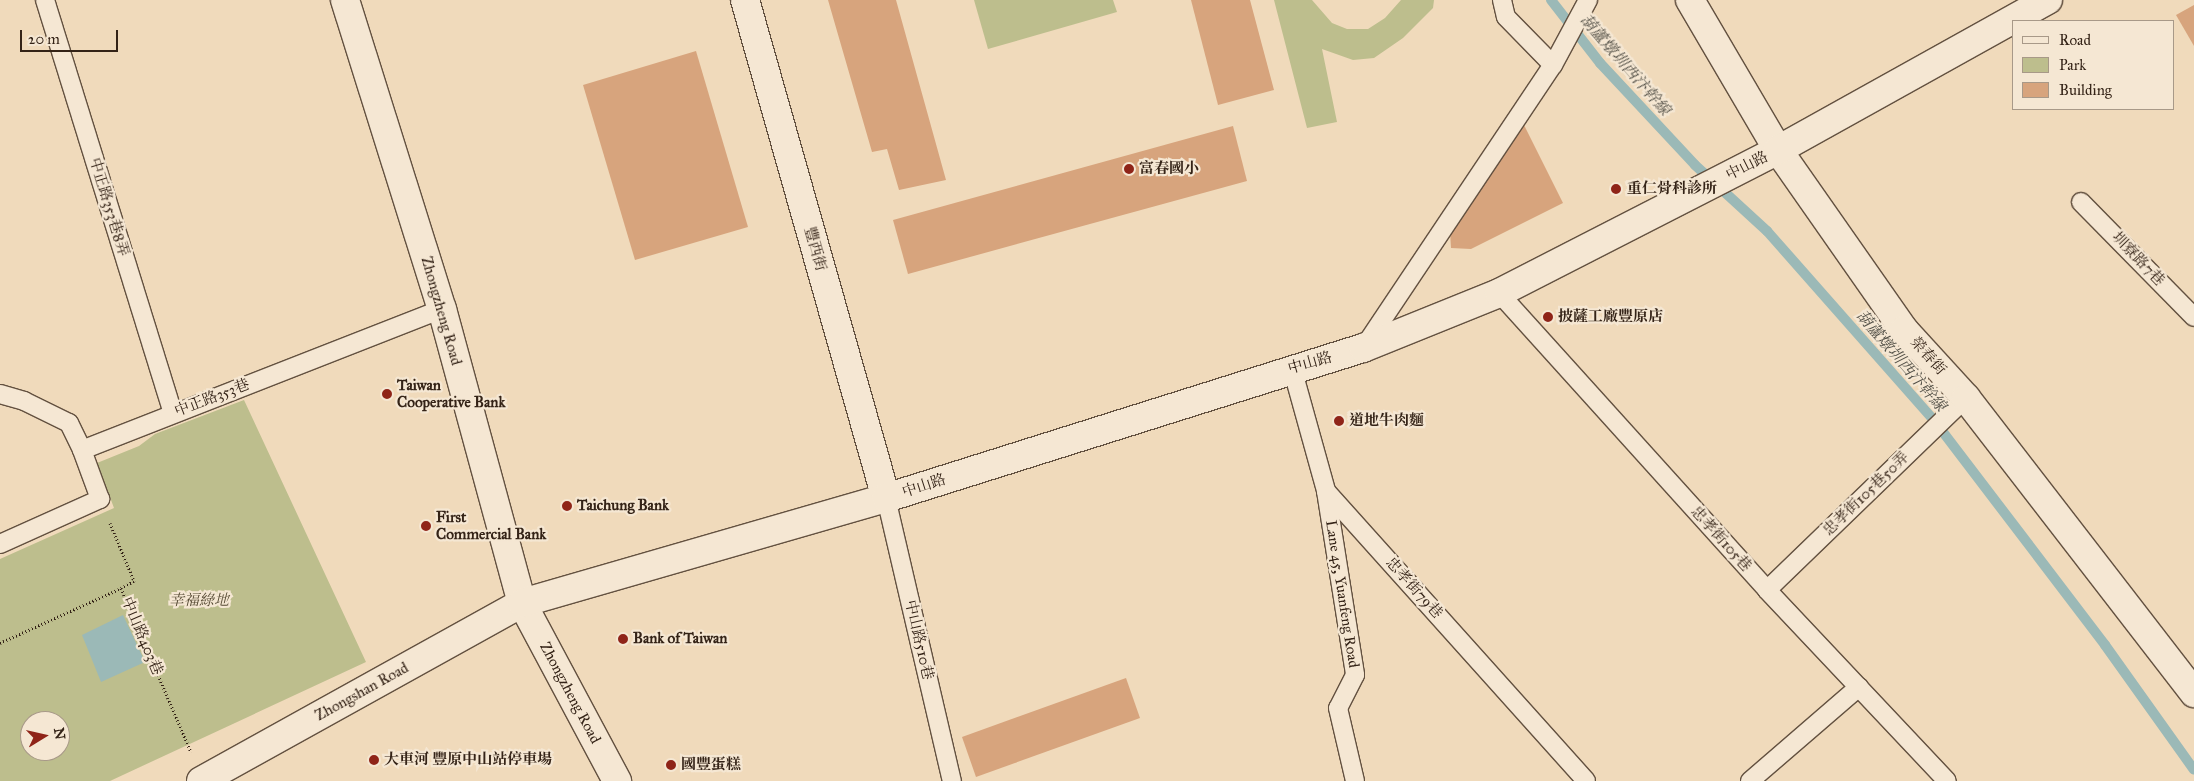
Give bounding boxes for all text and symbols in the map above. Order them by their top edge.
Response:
water label: 葫蘆燉圳西汴幹線 [1576,10,1674,120]
scale bar [22,20,120,52]
legend [2012,20,2174,110]
text: 20 m [28,30,60,48]
text: Road [2059,31,2091,49]
text: Park [2059,56,2086,74]
text: Building [2059,81,2112,99]
street label: 中山路 [1723,148,1771,184]
street label: 中正路353巷8弄 [85,156,133,258]
place label: 富春國小 [1139,160,1199,178]
marker: 富春國小 [1123,163,1135,175]
place label: 重仁骨科診所 [1627,180,1717,198]
marker: 重仁骨科診所 [1609,182,1623,196]
street label: 豐西街 [800,225,830,273]
street label: 圳寮路7巷 [2108,228,2168,290]
street label: Zhongzheng Road [417,255,465,367]
water label: 葫蘆燉圳西汴幹線 [1852,306,1950,416]
place label: 披薩工廠豐原店 [1558,308,1663,326]
marker: 披薩工廠豐原店 [1542,311,1554,323]
street label: 榮春街 [1906,333,1950,379]
street label: 中山路 [1286,348,1334,378]
street label: 中正路353巷 [172,375,252,421]
place label: Taiwan Cooperative Bank [397,376,505,411]
marker: Taiwan Cooperative Bank [381,388,393,400]
place label: 道地牛肉麵 [1349,412,1424,430]
marker: 道地牛肉麵 [1333,415,1345,427]
street label: 忠孝街105巷50弄 [1819,449,1913,539]
street label: 中山路 [900,470,948,502]
place label: Taichung Bank [577,497,669,515]
marker: Taichung Bank [561,500,573,512]
street label: 忠孝街105巷 [1687,503,1755,575]
place label: First Commercial Bank [436,508,546,543]
street label: Lane 45, Yuanfeng Road [1321,519,1363,669]
marker: First Commercial Bank [420,520,432,532]
street label: 忠孝街79巷 [1382,554,1446,622]
park label: 幸福綠地 [169,592,229,610]
street label: 中山路403巷 [117,594,167,678]
street label: 中山路510巷 [901,598,937,682]
place label: Bank of Taiwan [633,630,727,648]
marker: Bank of Taiwan [617,633,629,645]
street label: Zhongzheng Road [536,639,604,747]
street label: Zhongshan Road [312,659,412,725]
north arrow [20,711,70,761]
text: N [50,727,69,741]
place label: 大車河 豐原中山站停車場 [384,751,552,769]
marker: 大車河 豐原中山站停車場 [368,754,380,766]
place label: 國豐蛋糕 [681,756,741,774]
marker: 國豐蛋糕 [665,759,677,771]

